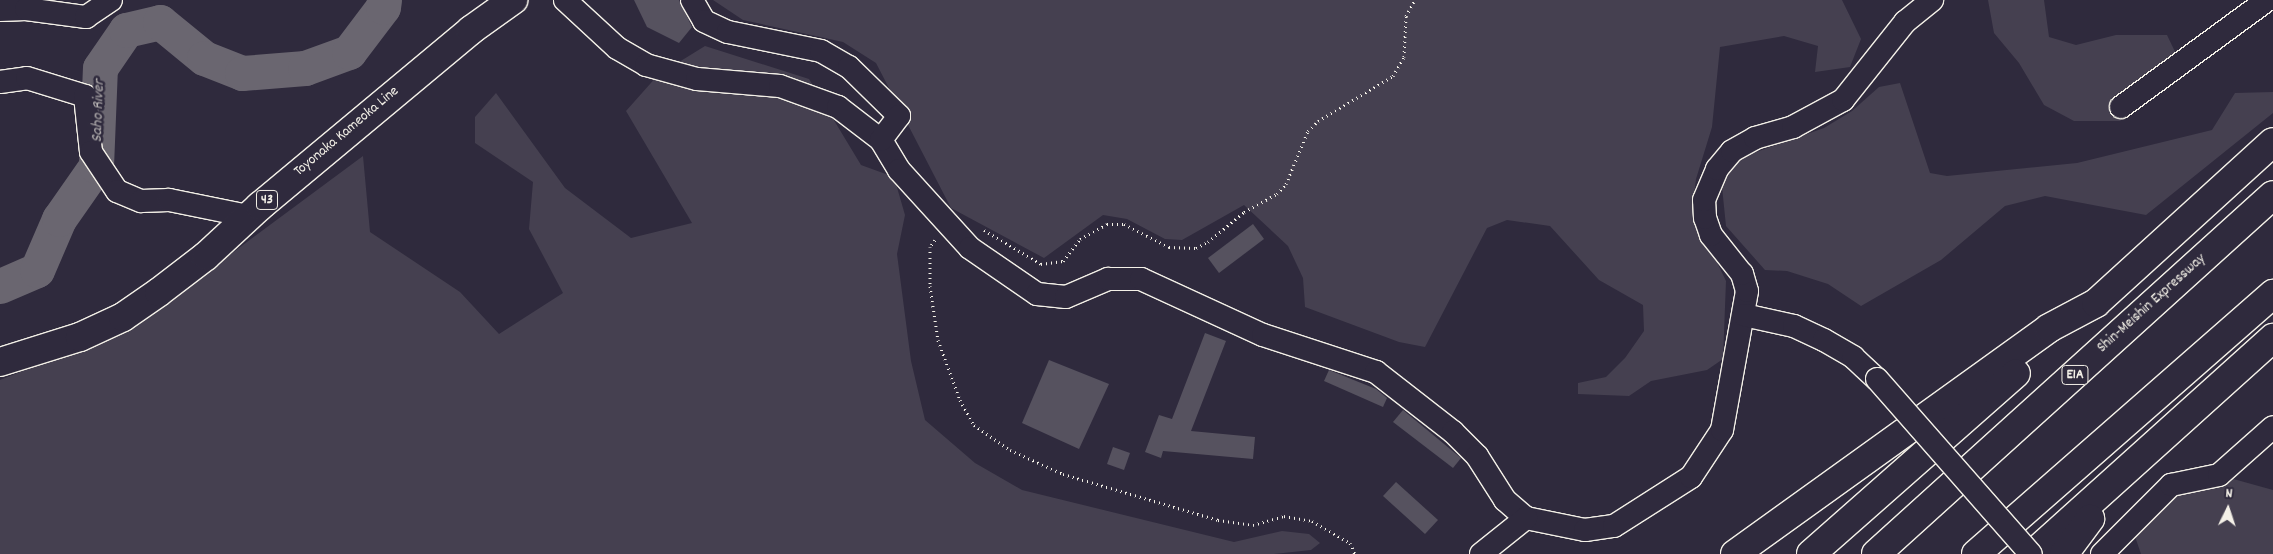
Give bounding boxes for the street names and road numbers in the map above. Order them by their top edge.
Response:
street label: Toyonaka Kameoka Line [291,83,403,181]
road number: 43 [256,188,278,212]
street label: Shin-Meishin Expressway [2094,251,2210,357]
road number: E1A [2061,364,2089,386]

